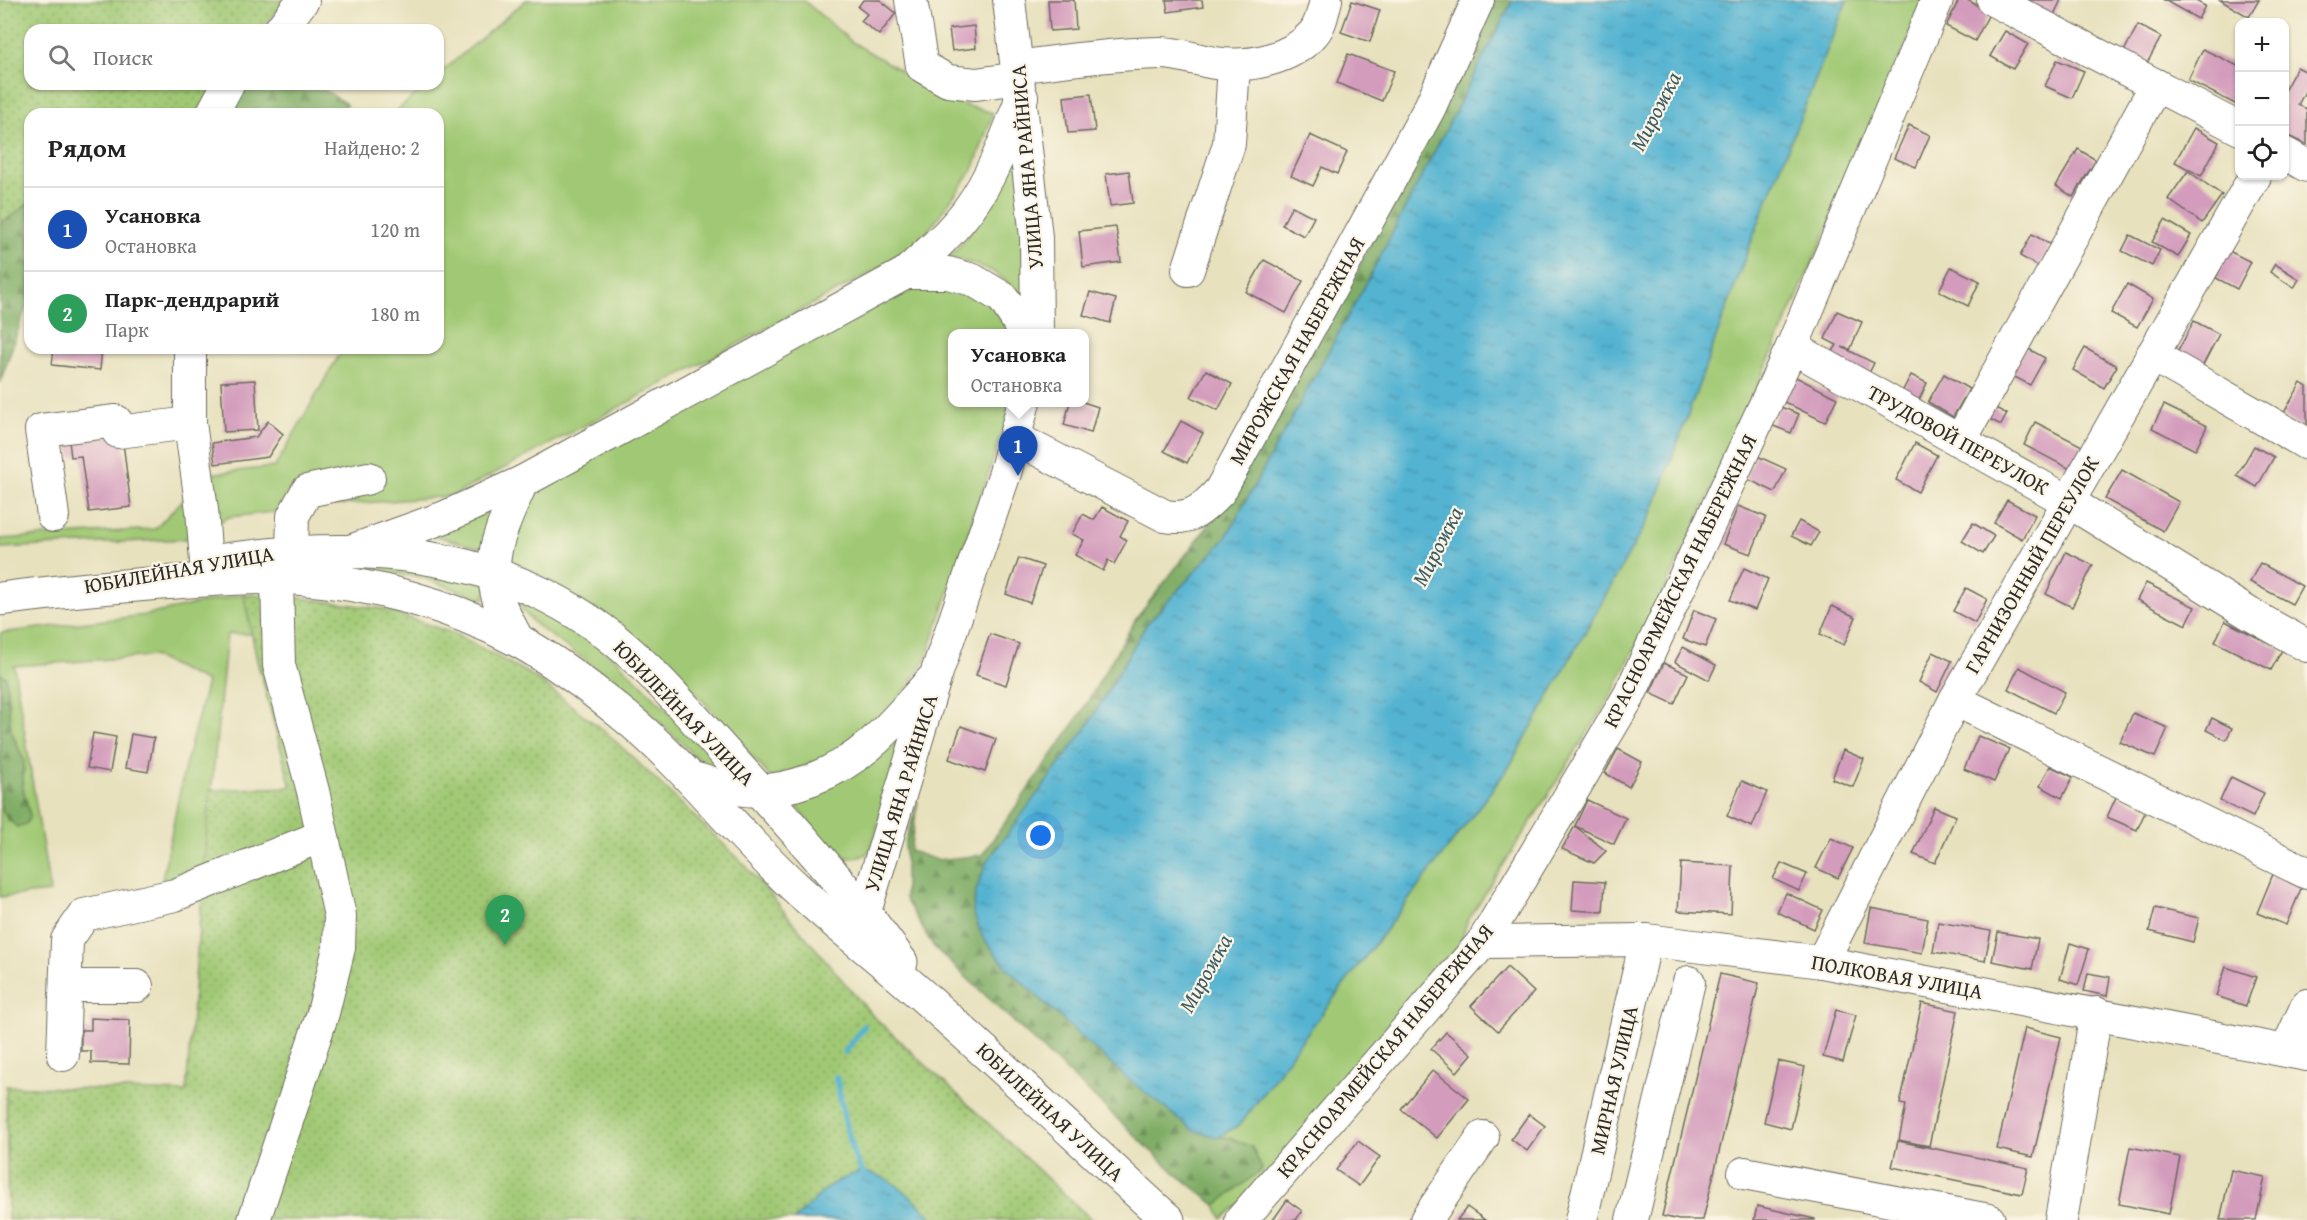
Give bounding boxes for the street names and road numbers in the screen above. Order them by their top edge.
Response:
street label: УЛИЦА ЯНА РАЙНИСА [1002,63,1051,271]
street label: МИРОЖСКАЯ НАБЕРЕЖНАЯ [1221,231,1372,470]
street label: ТРУДОВОЙ ПЕРЕУЛОК [1862,377,2055,502]
street label: КРАСНОАРМЕЙСКАЯ НАБЕРЕЖНАЯ [1595,429,1764,733]
street label: ГАРНИЗОННЫЙ ПЕРЕУЛОК [1956,450,2107,679]
street label: ЮБИЛЕЙНАЯ УЛИЦА [82,537,277,601]
street label: ЮБИЛЕЙНАЯ УЛИЦА [606,633,762,793]
street label: УЛИЦА ЯНА РАЙНИСА [856,690,945,896]
street label: КРАСНОАРМЕЙСКАЯ НАБЕРЕЖНАЯ [1269,917,1500,1184]
street label: ПОЛКОВАЯ УЛИЦА [1809,946,1985,1007]
street label: МИРНАЯ УЛИЦА [1581,1002,1646,1157]
street label: ЮБИЛЕЙНАЯ УЛИЦА [969,1035,1131,1189]

